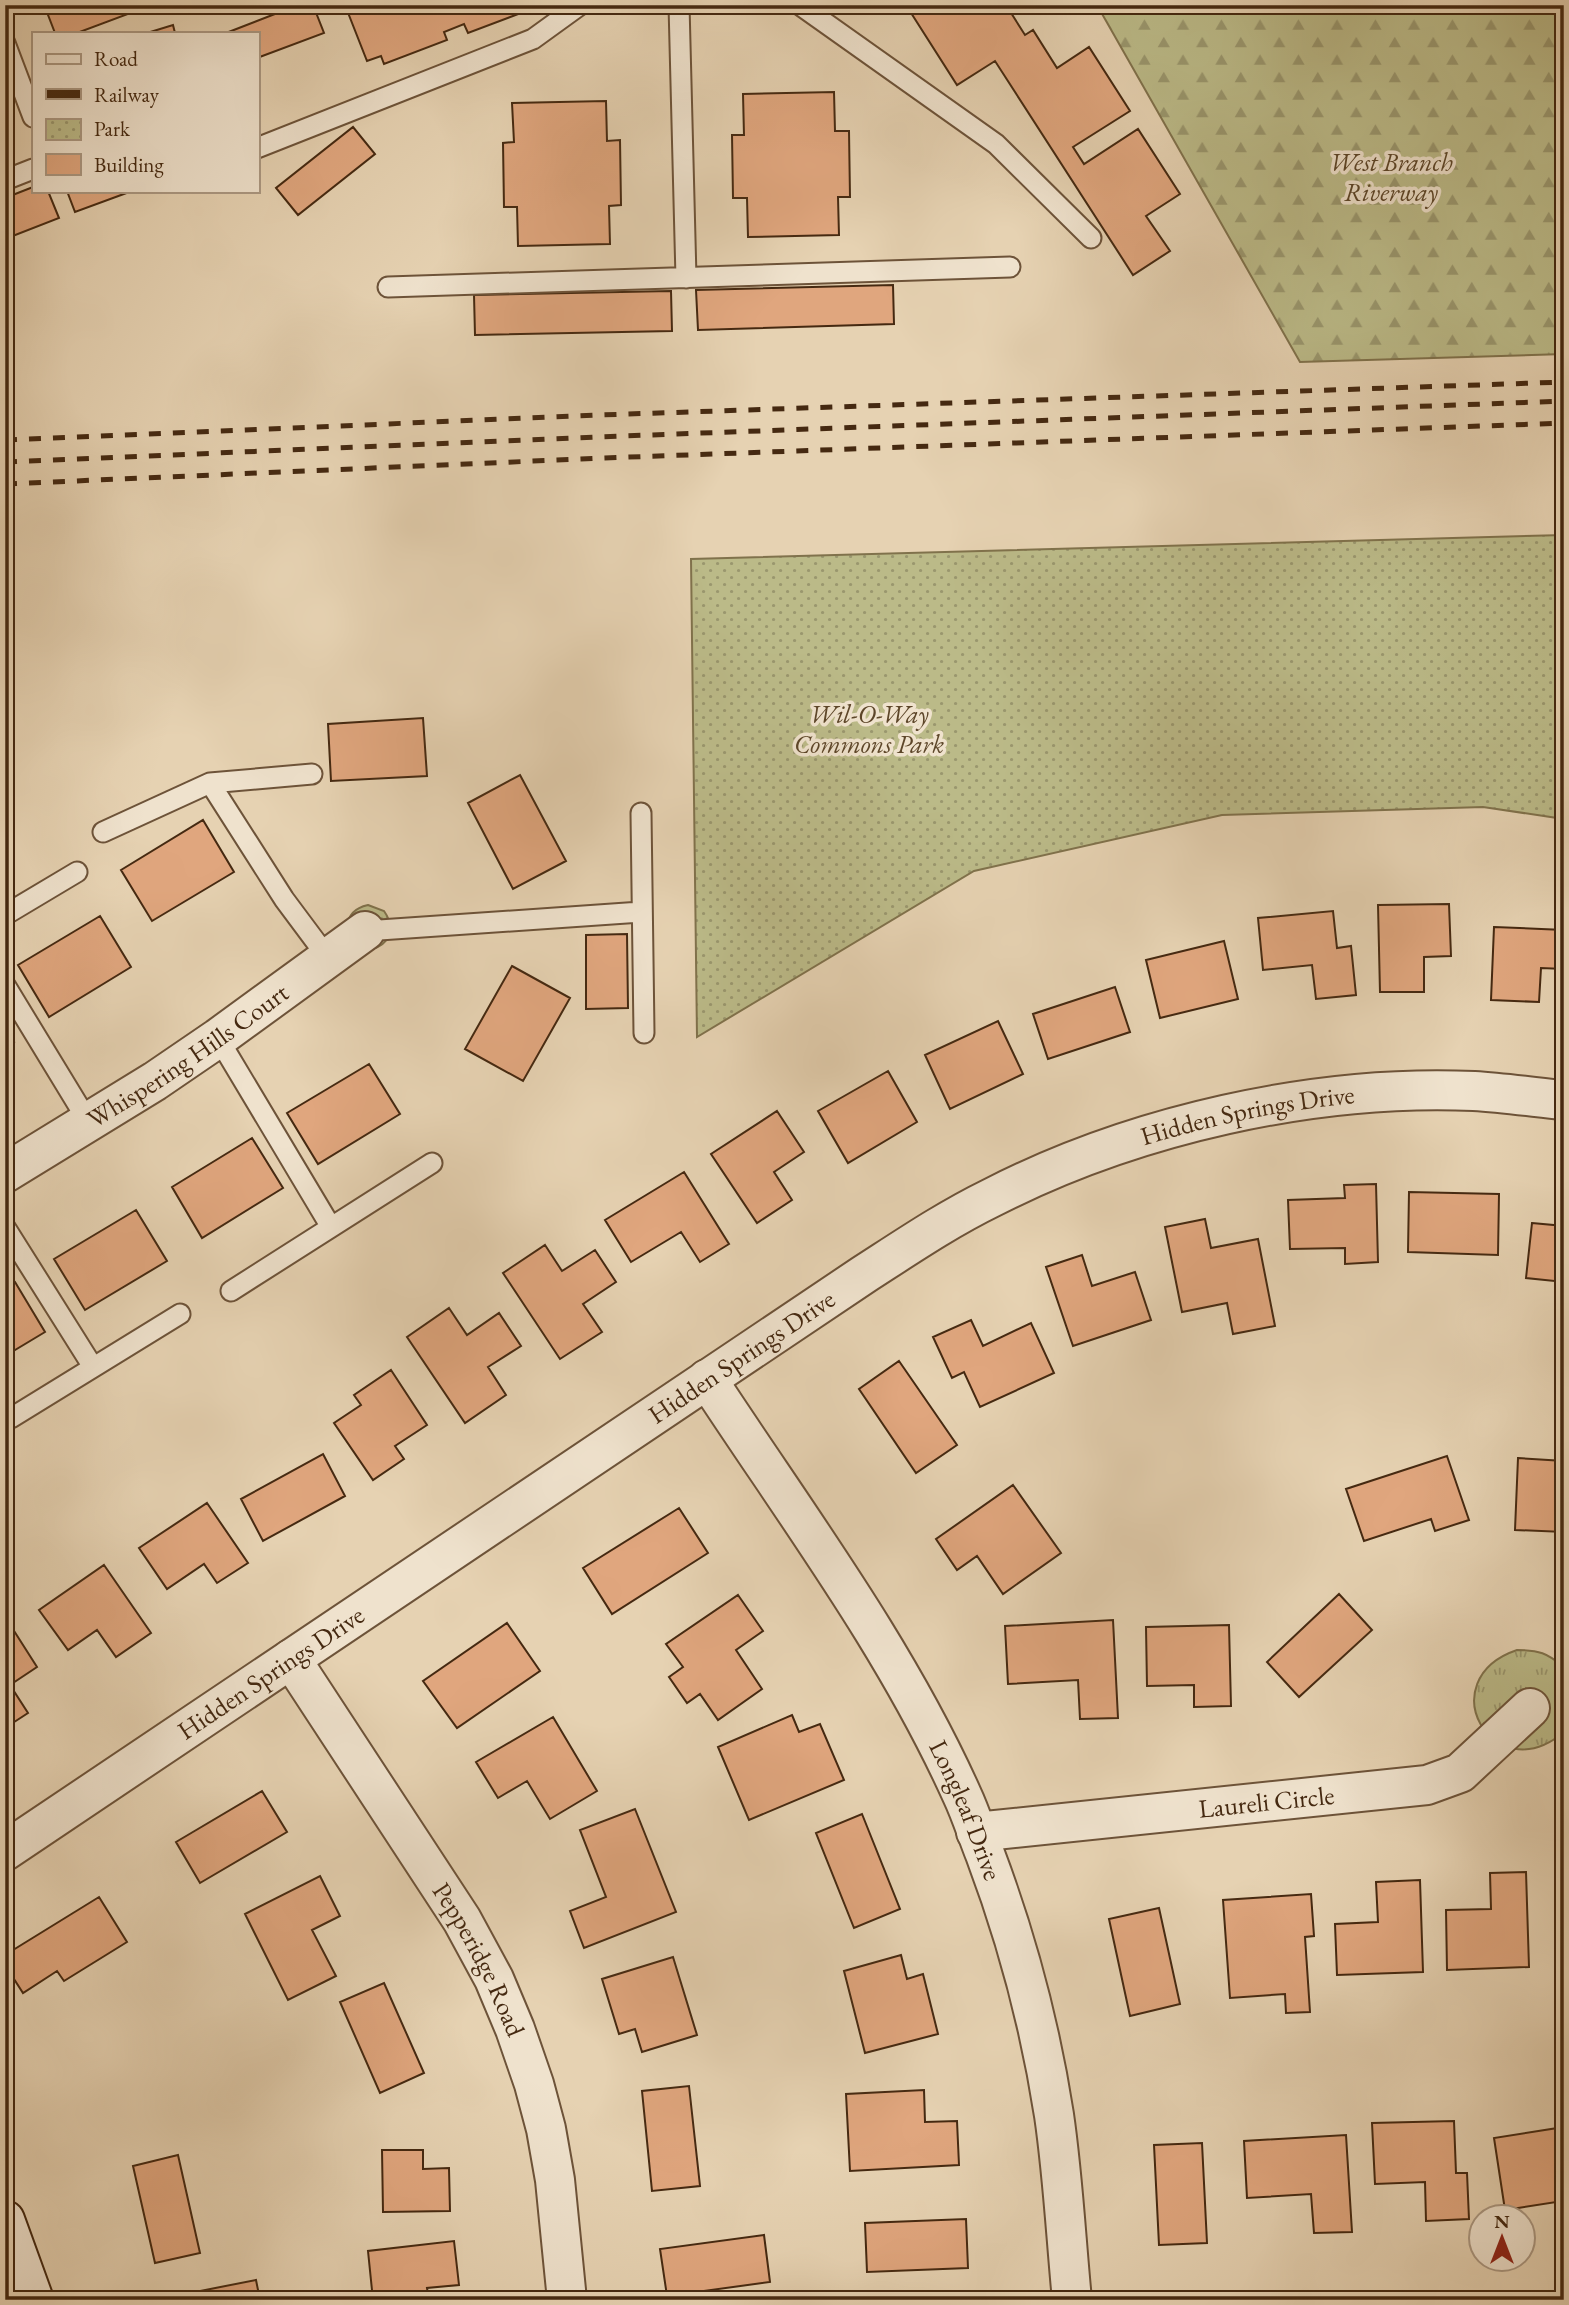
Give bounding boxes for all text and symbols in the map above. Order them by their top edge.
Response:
legend [32,32,259,192]
text: Road [94,45,138,72]
text: Railway [94,81,160,108]
text: Park [94,115,131,142]
park label: West Branch Riverway [1329,145,1453,209]
text: Building [94,151,164,178]
park label: Wil-O-Way Commons Park [794,697,944,761]
street label: Whispering Hills Court [80,975,295,1136]
street label: Hidden Springs Drive [1136,1077,1356,1153]
street label: Hidden Springs Drive [642,1282,841,1431]
street label: Hidden Springs Drive [171,1598,371,1747]
street label: Longleaf Drive [921,1734,1010,1885]
street label: Laureli Circle [1197,1778,1336,1826]
street label: Pepperidge Road [425,1876,533,2042]
north arrow [1468,2204,1538,2274]
text: N [1494,2209,1510,2234]

